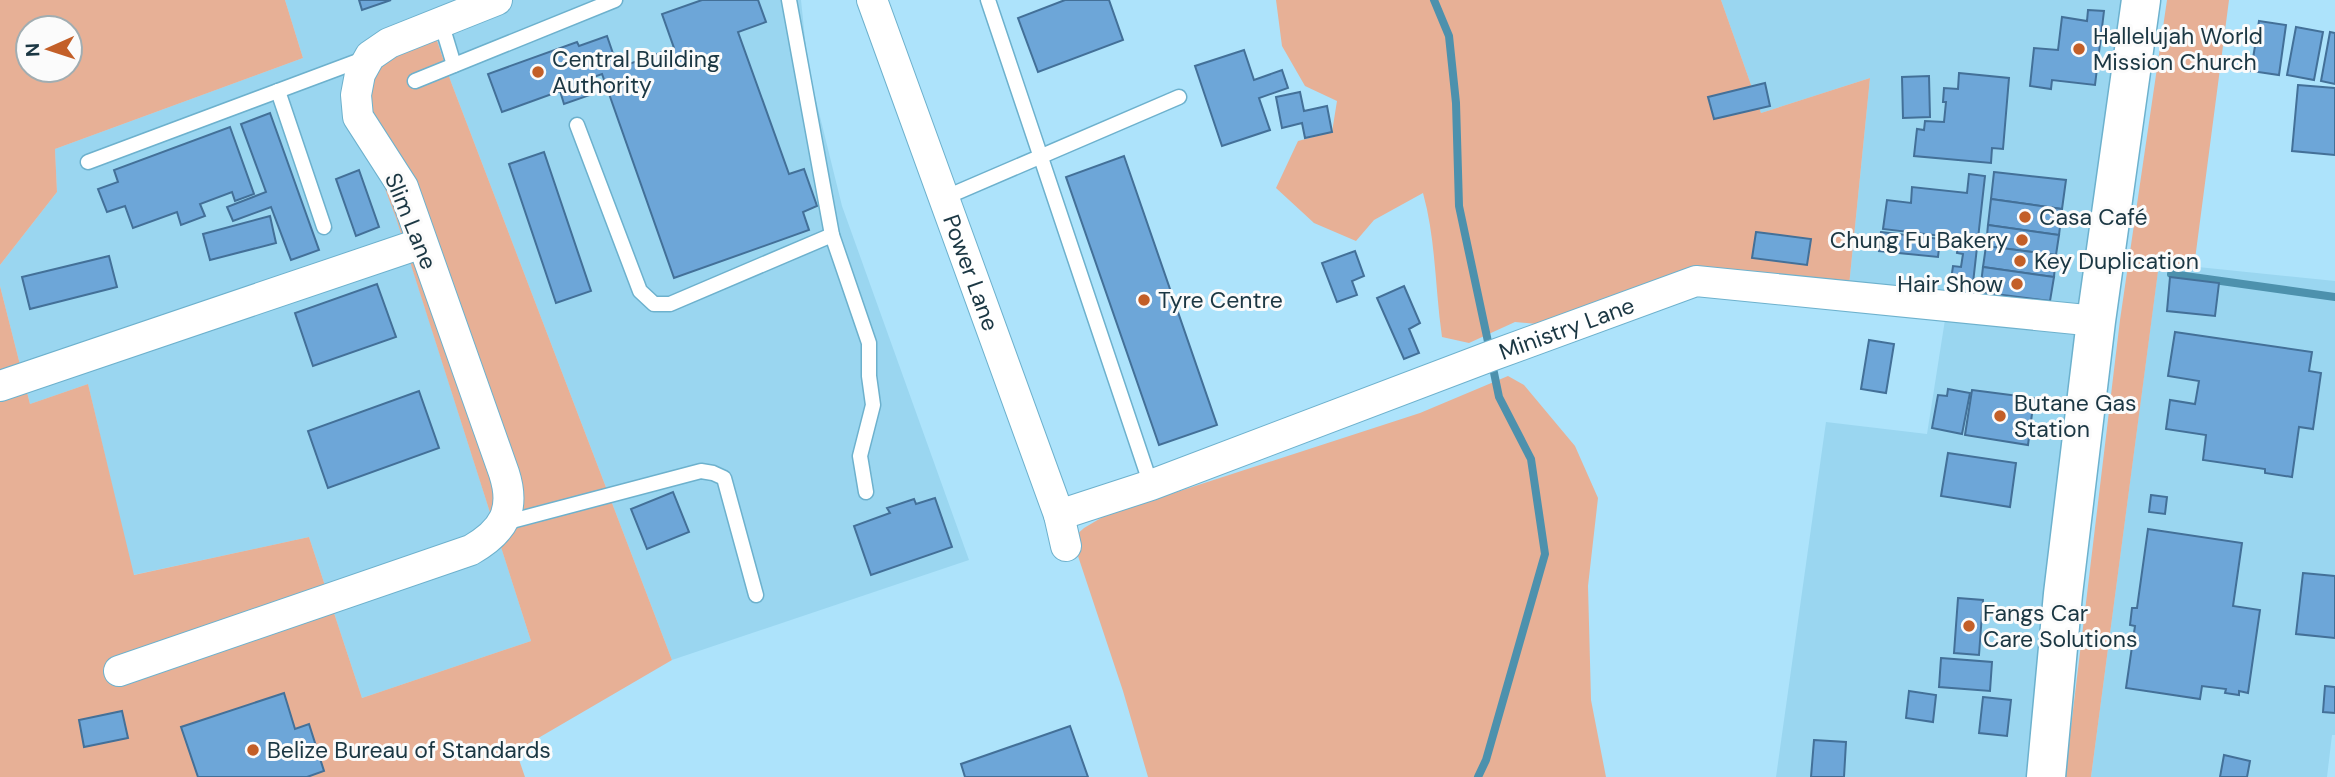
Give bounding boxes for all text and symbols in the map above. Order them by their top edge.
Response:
north arrow [14,14,84,84]
place label: Hallelujah World Mission Church [2093,21,2263,77]
marker: Hallelujah World Mission Church [2071,41,2087,57]
text: N [20,42,45,57]
place label: Central Building Authority [552,44,720,100]
marker: Central Building Authority [530,64,546,80]
street label: Slim Lane [378,168,444,274]
place label: Casa Café [2039,202,2148,232]
marker: Casa Café [2017,209,2033,225]
street label: Power Lane [936,210,1006,335]
place label: Chung Fu Bakery [1830,225,2008,255]
marker: Chung Fu Bakery [2014,232,2030,248]
place label: Key Duplication [2034,246,2199,276]
marker: Key Duplication [2012,253,2028,269]
place label: Hair Show [1897,269,2003,299]
marker: Hair Show [2009,276,2025,292]
place label: Tyre Centre [1158,285,1283,315]
street label: Ministry Lane [1495,290,1639,367]
marker: Tyre Centre [1136,292,1152,308]
place label: Butane Gas Station [2014,388,2136,444]
marker: Butane Gas Station [1992,408,2008,424]
place label: Fangs Car Care Solutions [1983,598,2137,654]
marker: Fangs Car Care Solutions [1961,618,1977,634]
place label: Belize Bureau of Standards [267,735,551,765]
marker: Belize Bureau of Standards [245,742,261,758]

